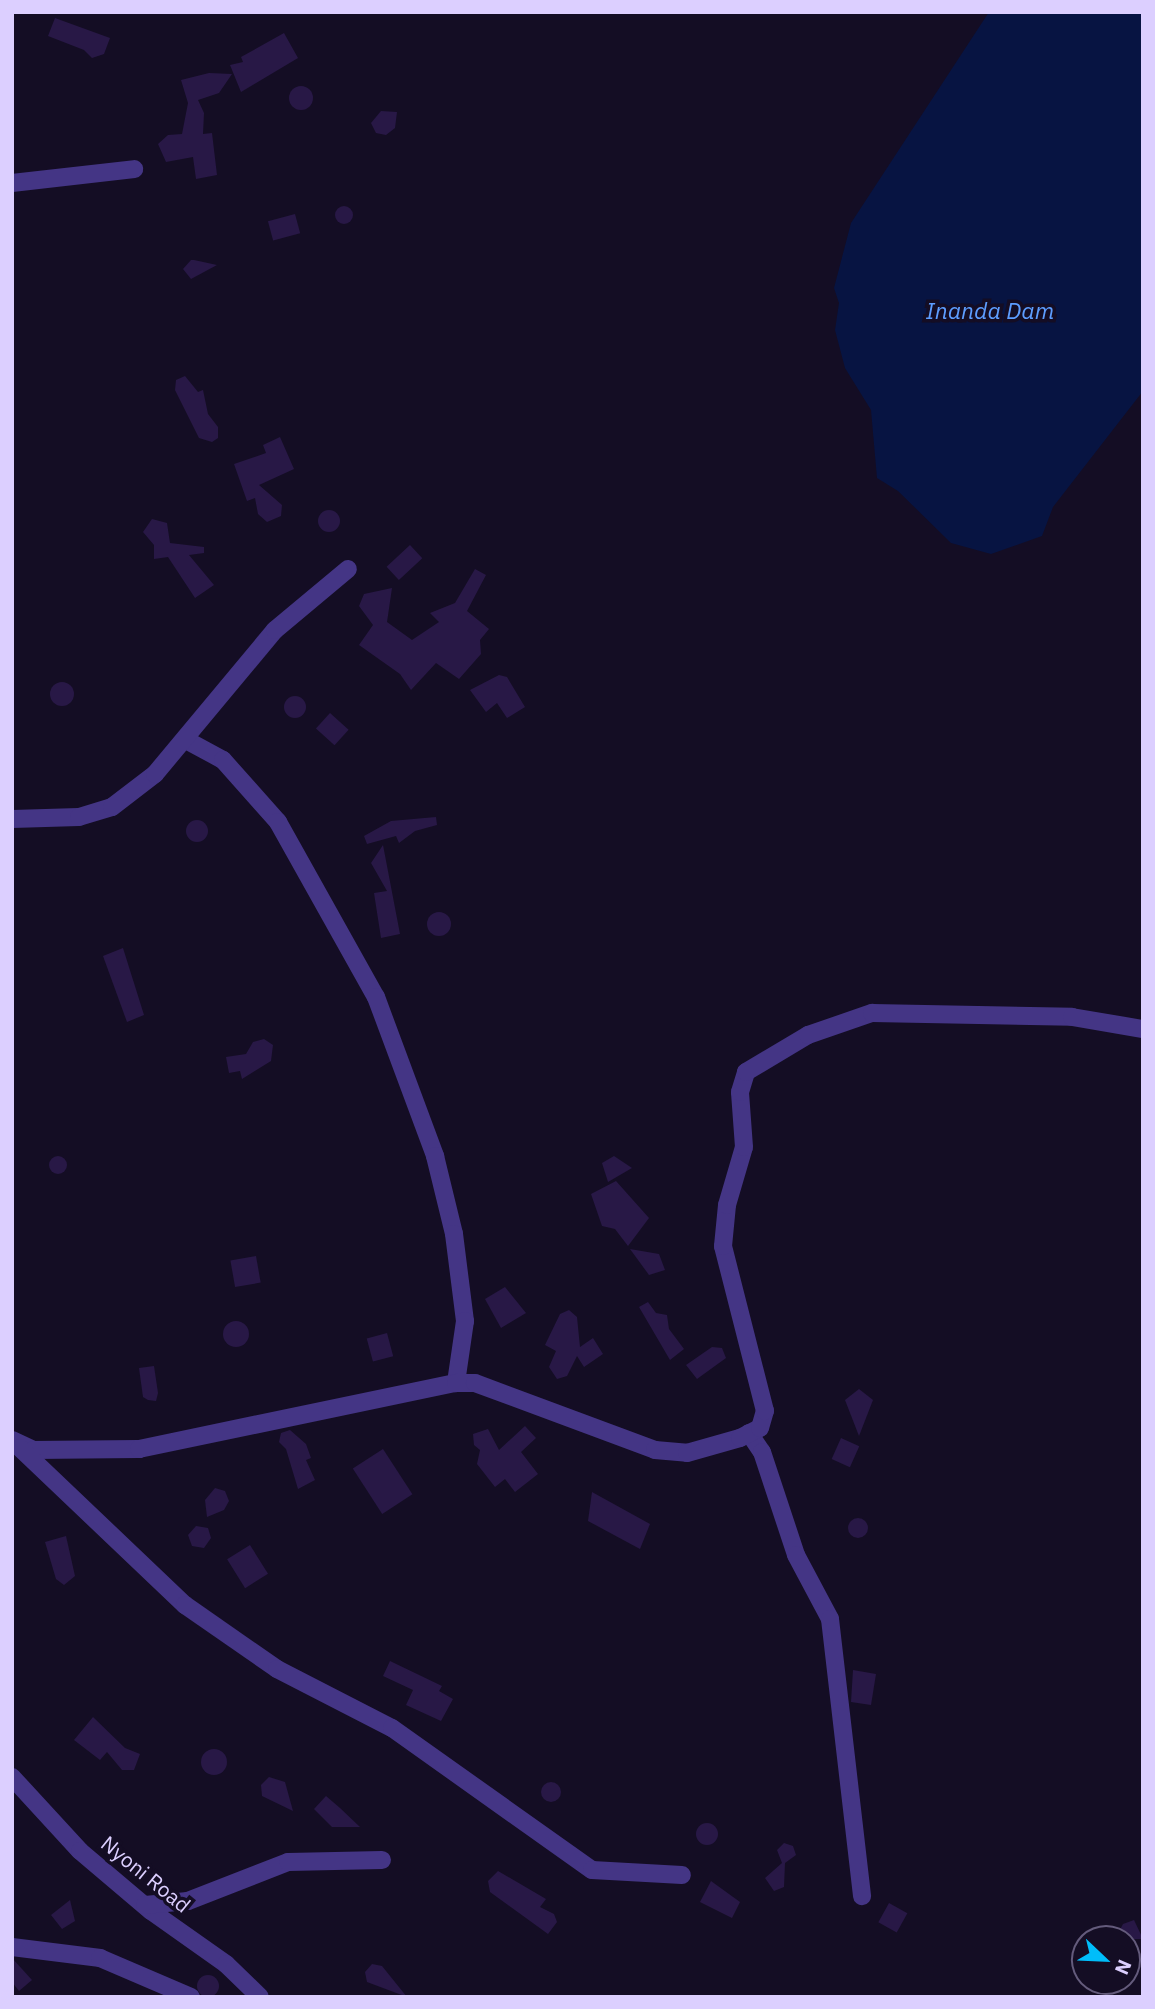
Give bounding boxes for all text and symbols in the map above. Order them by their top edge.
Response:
water label: Inanda Dam [926,296,1054,324]
street label: Nyoni Road [96,1830,196,1918]
north arrow [1071,1925,1141,1995]
text: N [1110,1956,1137,1978]

